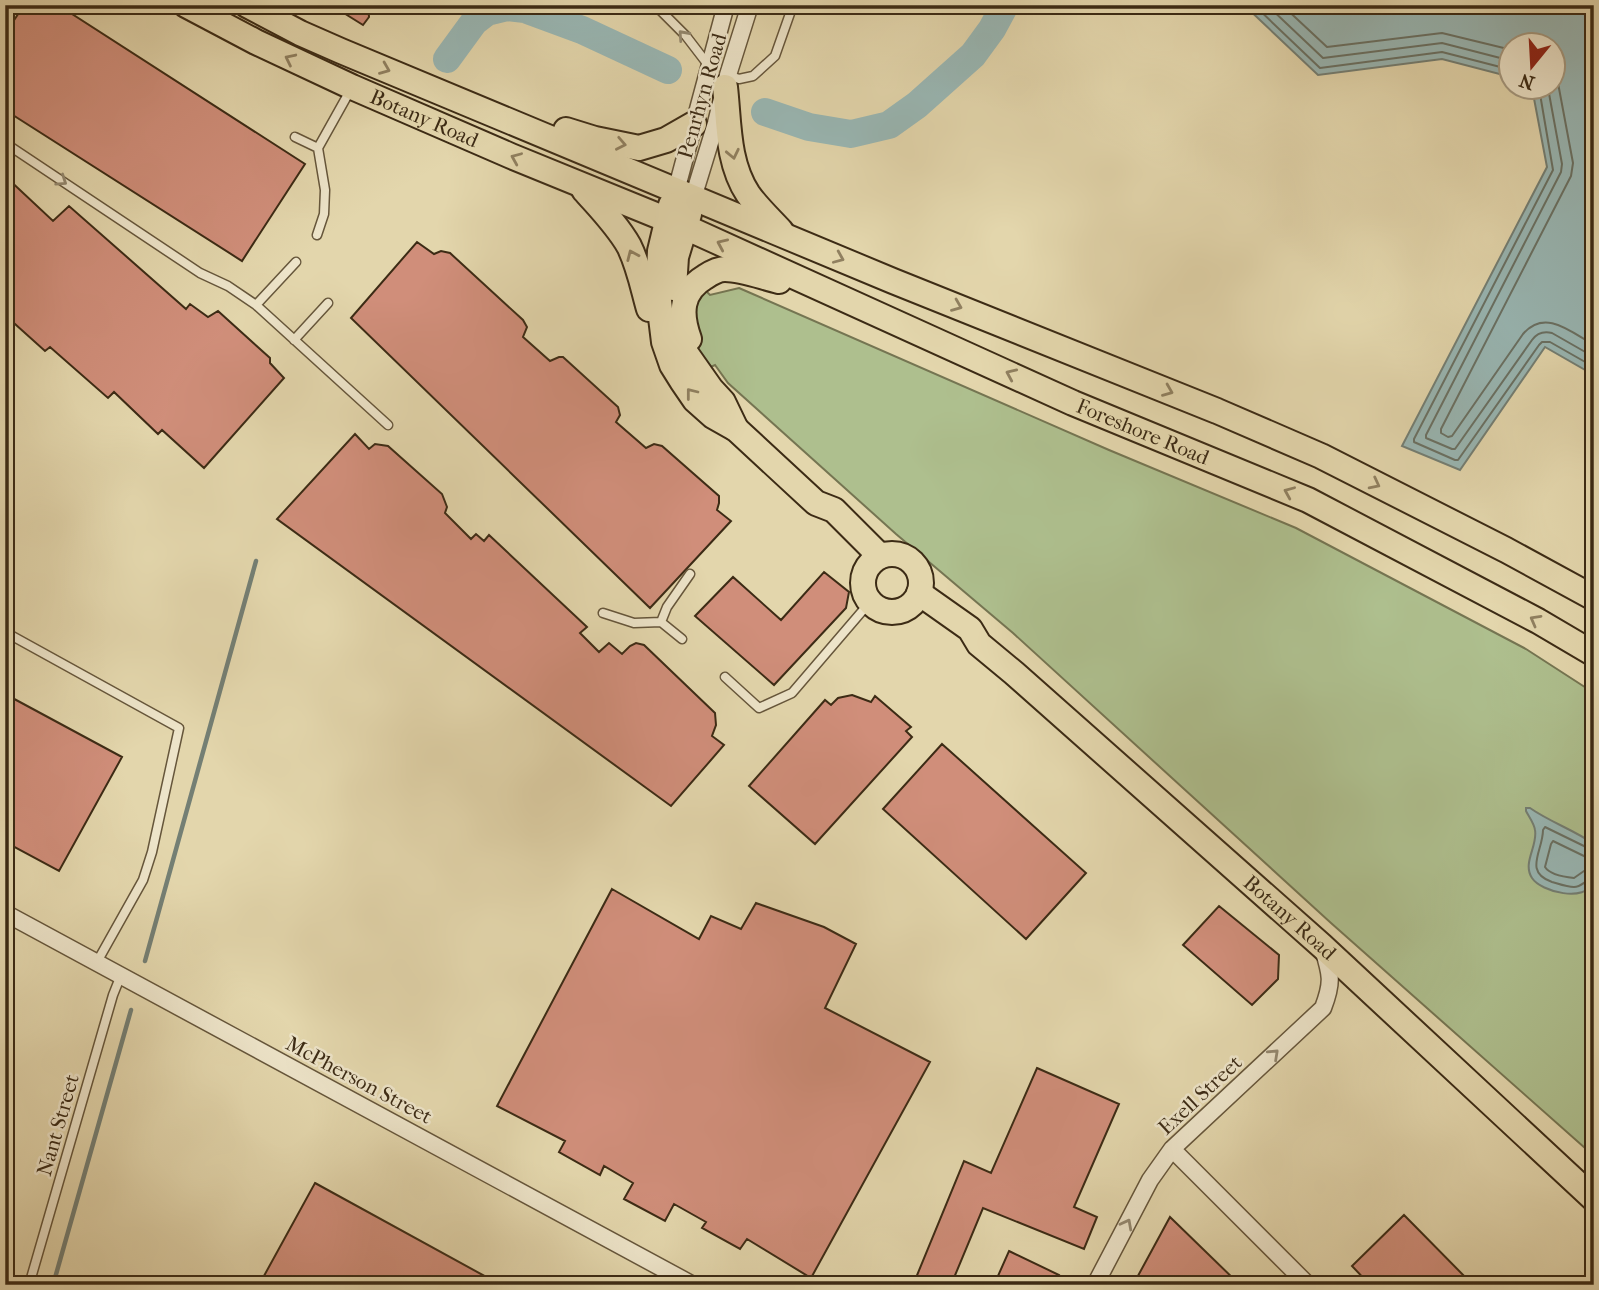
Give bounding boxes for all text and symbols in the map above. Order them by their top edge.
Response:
street label: Penrhyn Road [673,30,731,161]
one-way arrow [679,30,691,43]
north arrow [1498,32,1568,102]
one-way arrow [285,53,297,67]
one-way arrow [379,61,391,75]
text: N [1516,68,1537,94]
street label: Botany Road [367,84,483,153]
one-way arrow [615,136,627,151]
one-way arrow [724,148,739,160]
one-way arrow [510,152,523,166]
one-way arrow [54,173,67,185]
one-way arrow [717,238,729,252]
one-way arrow [626,250,640,263]
one-way arrow [832,250,845,264]
one-way arrow [950,298,962,312]
one-way arrow [1006,368,1018,382]
one-way arrow [1161,383,1173,397]
one-way arrow [686,389,699,401]
street label: Foreshore Road [1073,394,1213,470]
one-way arrow [1368,475,1381,489]
one-way arrow [1284,487,1296,501]
one-way arrow [1529,615,1542,628]
street label: Botany Road [1239,870,1341,965]
street label: McPherson Street [282,1031,437,1129]
street label: Exell Street [1153,1050,1247,1140]
one-way arrow [1266,1050,1279,1062]
street label: Nant Street [32,1071,84,1179]
one-way arrow [1118,1219,1132,1231]

